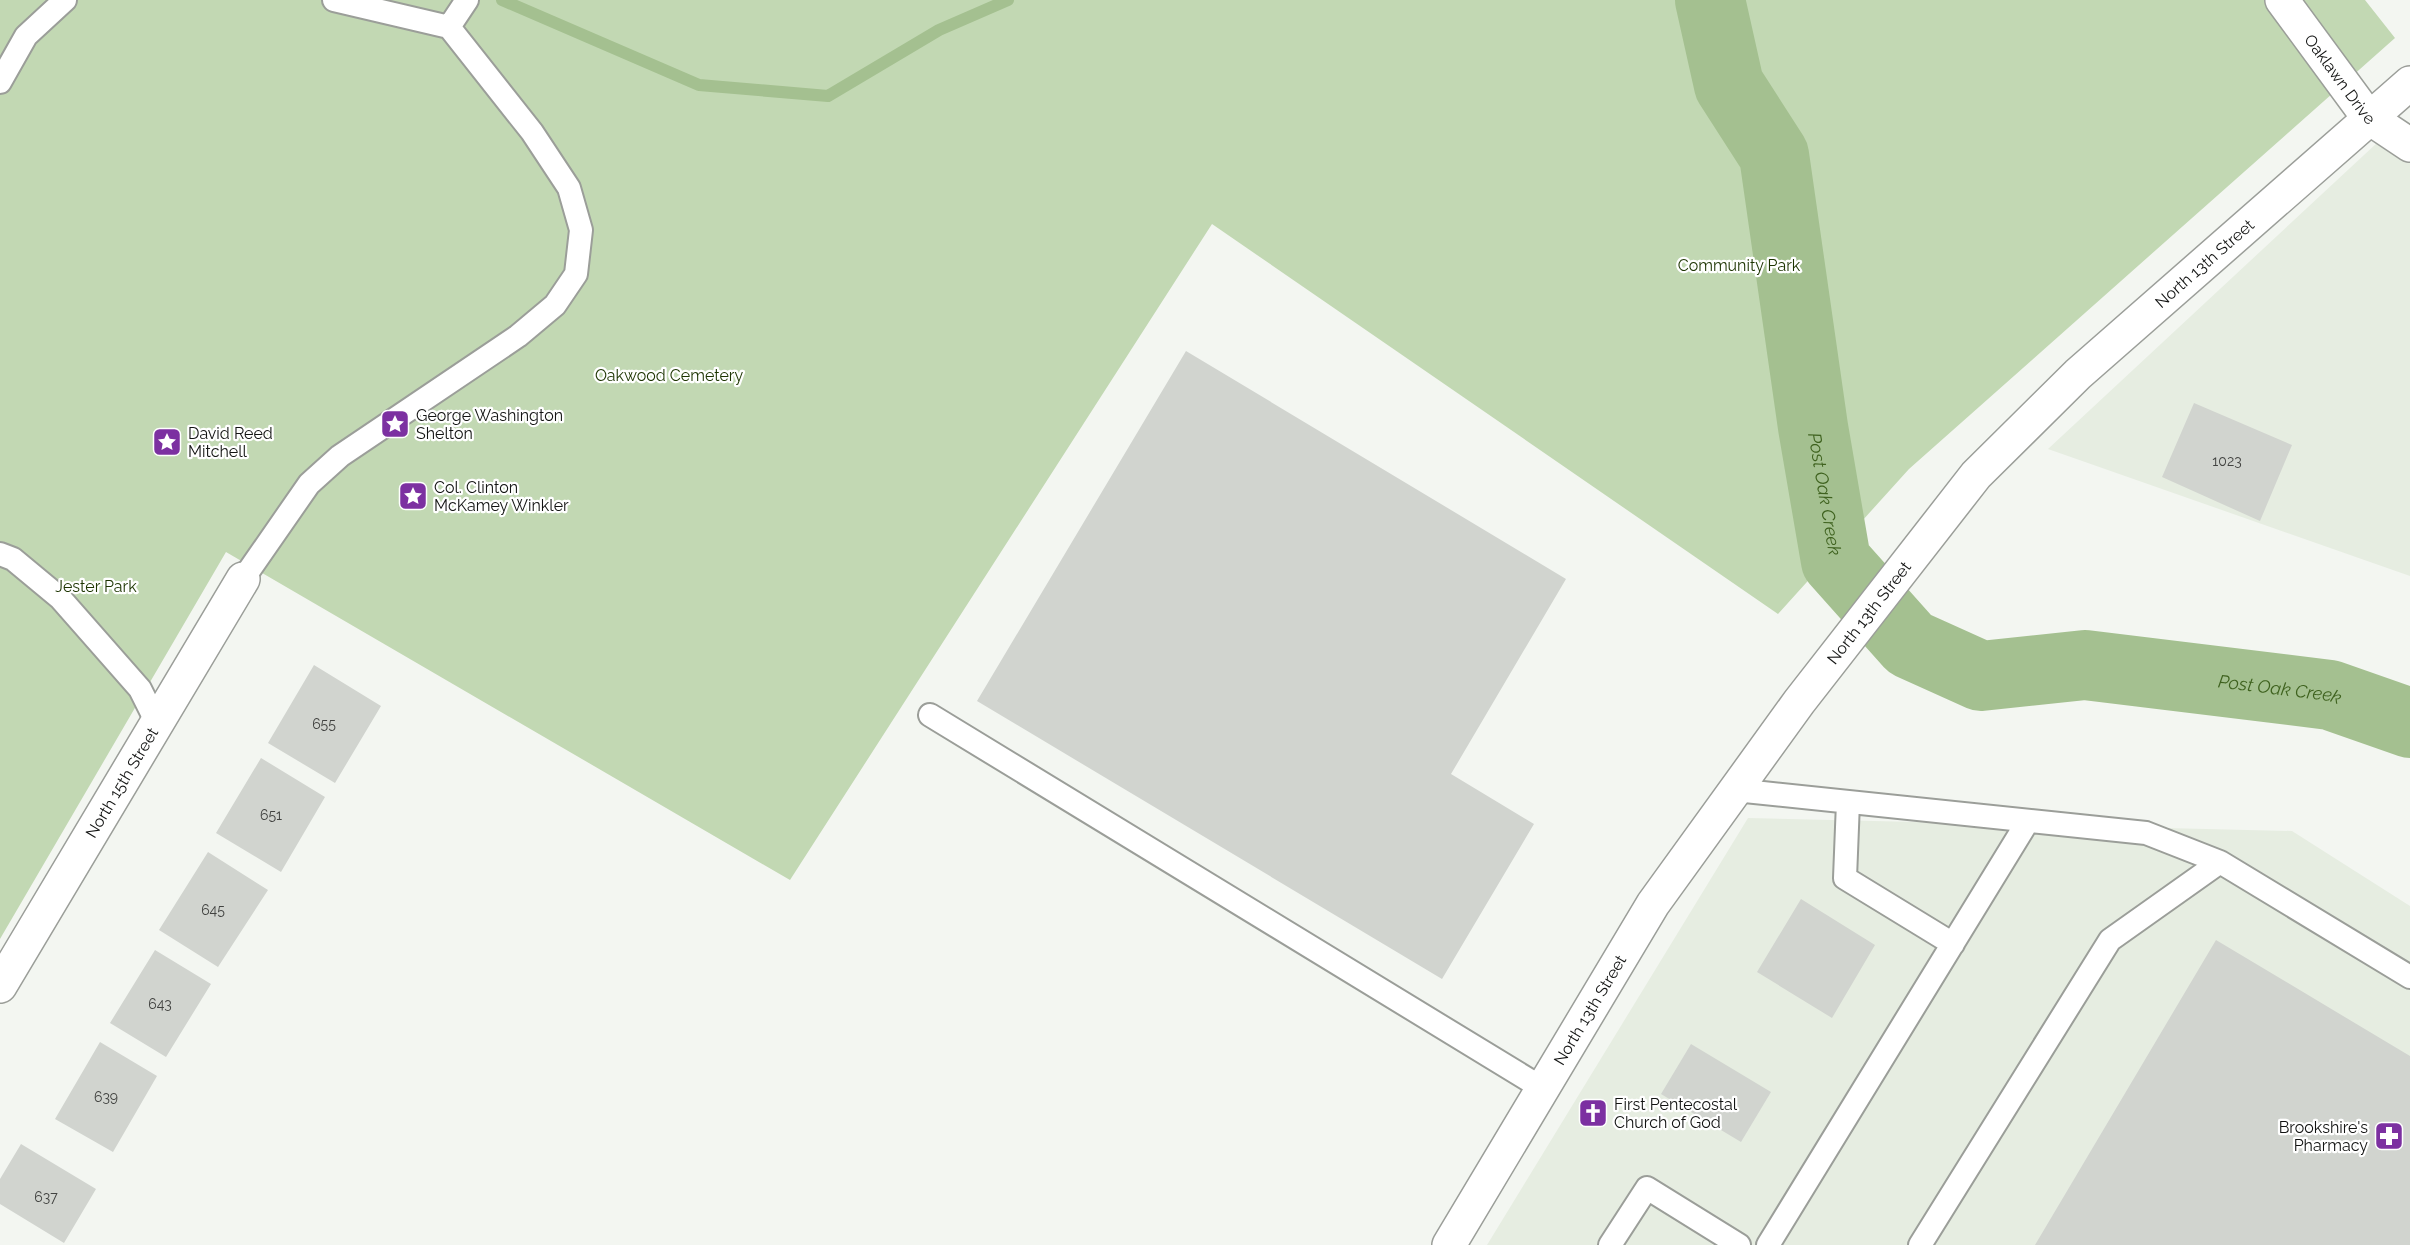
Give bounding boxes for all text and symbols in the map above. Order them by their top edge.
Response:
street label: Oaklawn Drive [2300,31,2378,129]
street label: North 13th Street [2151,215,2258,312]
park label: Community Park [1678,256,1801,275]
park label: Oakwood Cemetery [595,366,743,385]
place label: George Washington Shelton [416,406,563,443]
place icon: George Washington Shelton [379,408,411,440]
place label: David Reed Mitchell [188,424,273,461]
place icon: David Reed Mitchell [151,426,183,458]
water label: Post Oak Creek [1804,431,1846,557]
house number: 1023 [2212,453,2242,469]
place label: Col. Clinton McKamey Winkler [434,478,569,515]
place icon: Col. Clinton McKamey Winkler [397,480,429,512]
street label: North 13th Street [1823,557,1915,668]
park label: Jester Park [55,577,137,596]
water label: Post Oak Creek [2217,670,2345,708]
house number: 655 [312,716,336,732]
street label: North 15th Street [82,724,162,841]
house number: 651 [260,807,282,823]
house number: 645 [201,902,225,918]
street label: North 13th Street [1550,951,1631,1069]
house number: 643 [148,996,172,1012]
house number: 639 [94,1089,118,1105]
place label: First Pentecostal Church of God [1614,1095,1738,1132]
church icon: First Pentecostal Church of God [1577,1097,1609,1129]
place label: Brookshire's Pharmacy [2279,1118,2368,1155]
pharmacy icon: Brookshire's Pharmacy [2373,1120,2405,1152]
house number: 637 [34,1189,58,1205]

